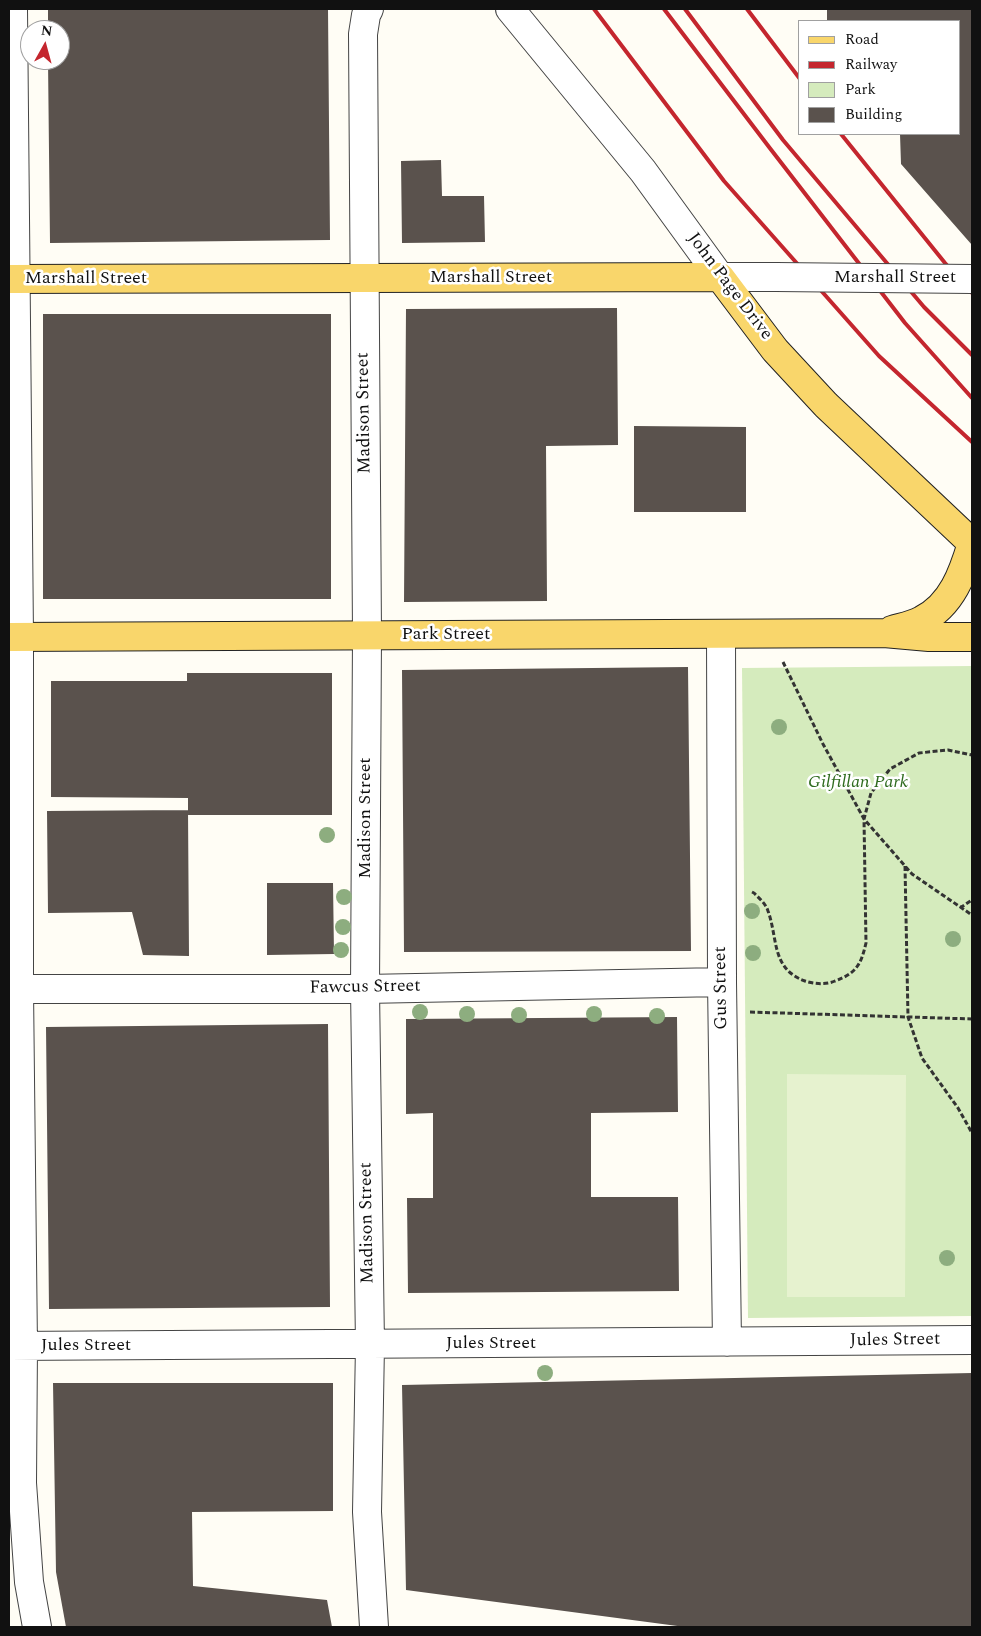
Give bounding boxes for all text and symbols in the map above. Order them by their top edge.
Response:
text: N [40,19,54,42]
north arrow [20,20,70,70]
legend [798,20,961,135]
text: Road [845,28,879,51]
text: Railway [845,53,897,76]
text: Park [845,78,876,101]
text: Building [845,103,902,126]
street label: John Page Drive [682,229,776,345]
street label: Marshall Street [430,267,552,289]
street label: Marshall Street [834,267,956,289]
street label: Marshall Street [25,268,147,290]
street label: Madison Street [353,352,377,474]
street label: Park Street [402,624,490,646]
street label: Madison Street [355,757,377,879]
park label: Gilfillan Park [808,772,908,794]
street label: Gus Street [710,946,734,1030]
street label: Fawcus Street [309,976,421,1000]
street label: Madison Street [356,1162,380,1284]
street label: Jules Street [850,1329,940,1353]
street label: Jules Street [446,1333,536,1355]
street label: Jules Street [41,1335,131,1357]

